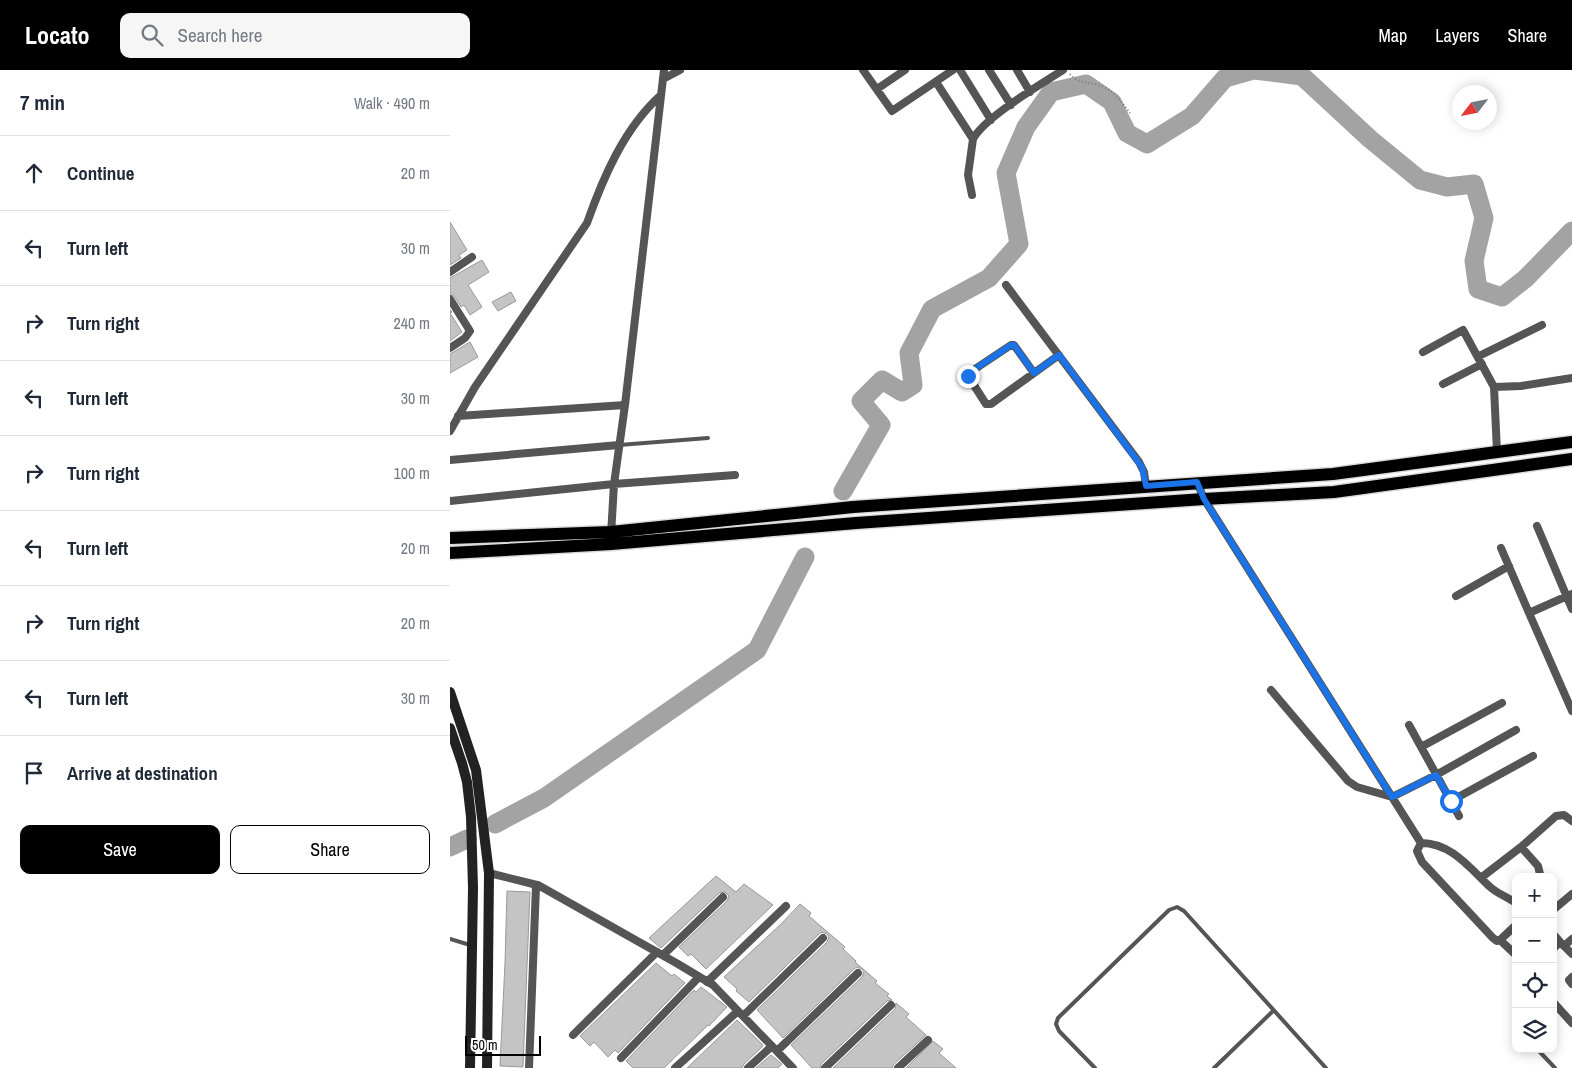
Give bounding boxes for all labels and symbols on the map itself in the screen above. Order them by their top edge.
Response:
north arrow [1452,85,1497,130]
route end [957,365,980,388]
route start [1440,790,1463,813]
scale bar [465,1033,541,1056]

